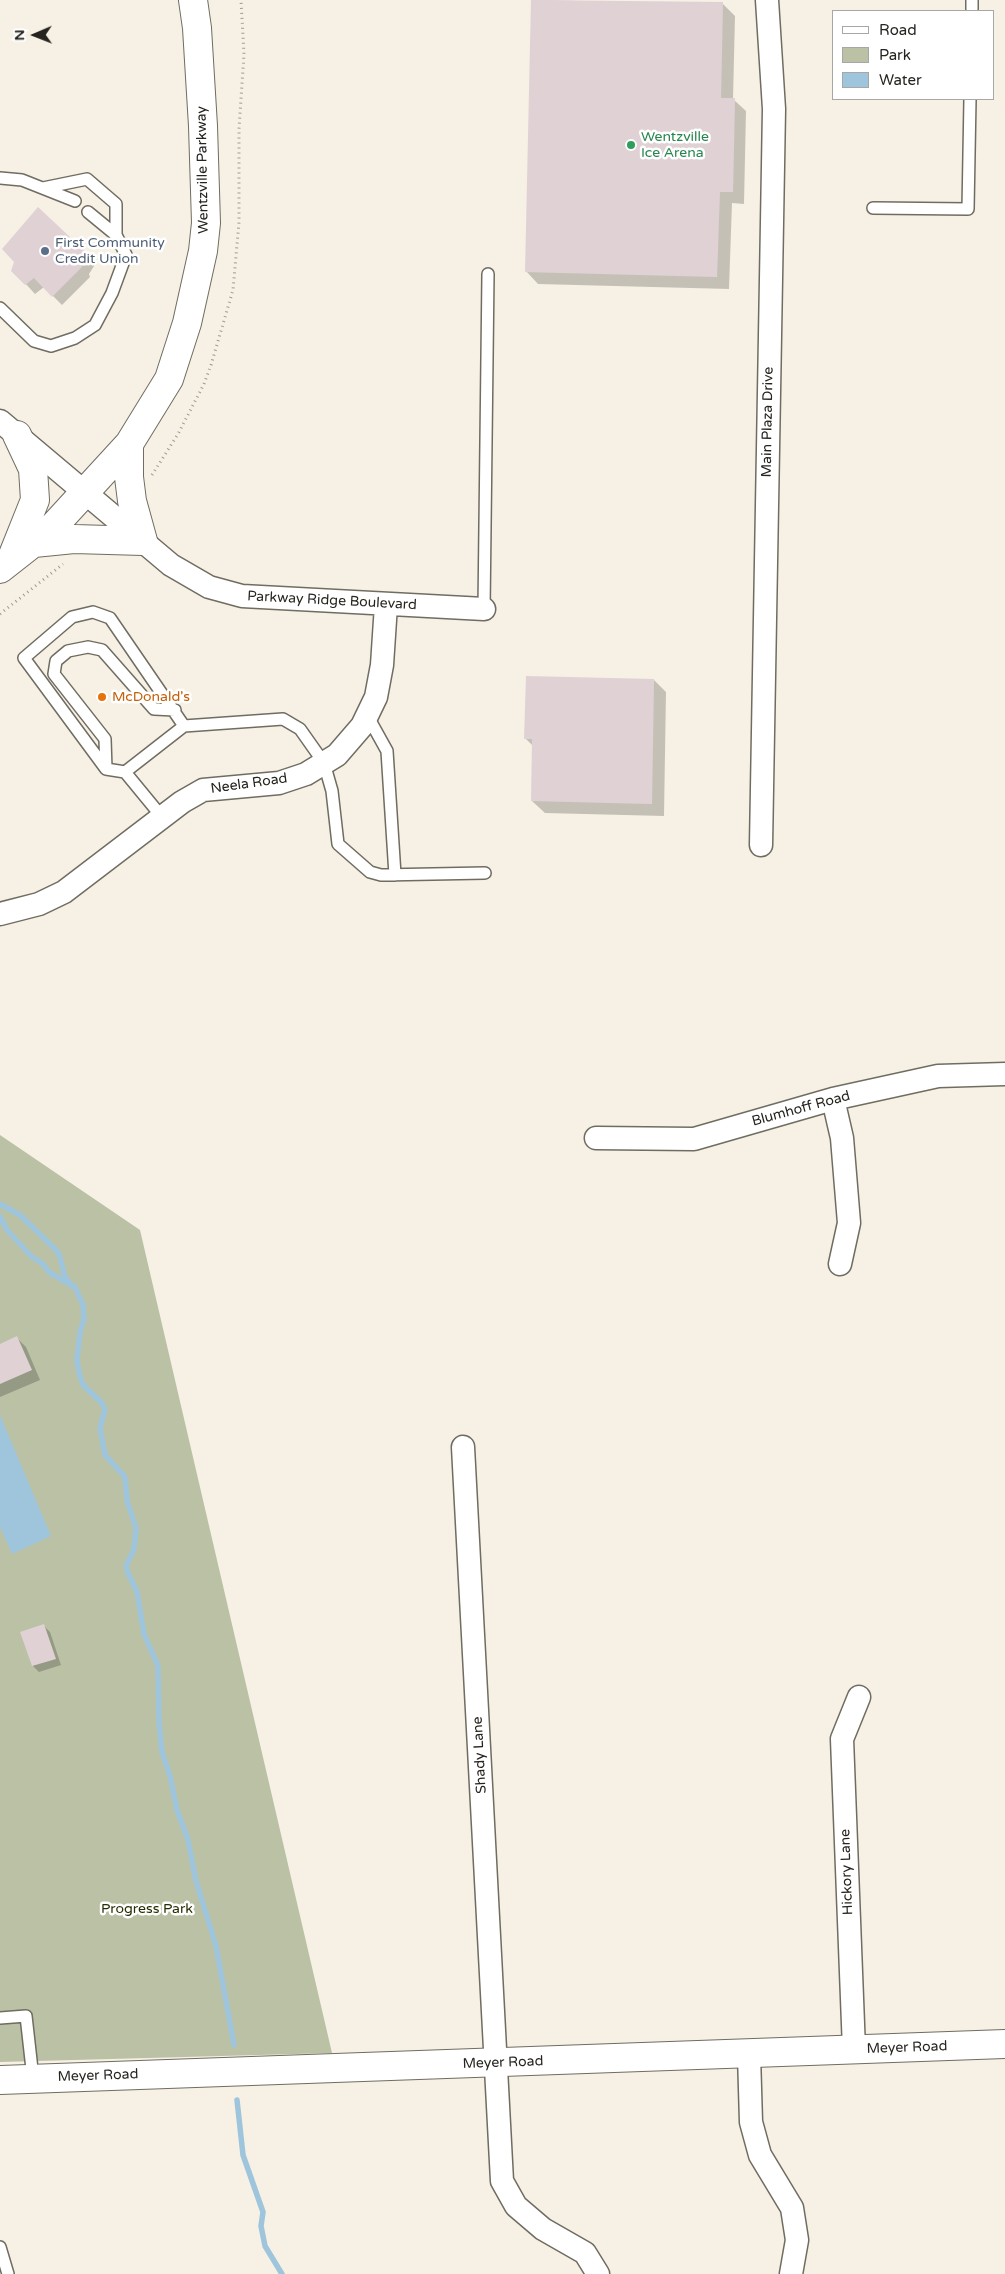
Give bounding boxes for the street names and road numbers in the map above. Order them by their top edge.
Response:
street label: Wentzville Parkway [193,106,213,234]
street label: Main Plaza Drive [759,367,777,477]
street label: Parkway Ridge Boulevard [247,588,417,614]
street label: Neela Road [210,770,288,798]
street label: Blumhoff Road [750,1088,852,1130]
street label: Shady Lane [470,1716,490,1794]
street label: Hickory Lane [837,1829,857,1915]
street label: Meyer Road [866,2038,948,2058]
street label: Meyer Road [462,2053,544,2073]
street label: Meyer Road [57,2066,139,2086]

